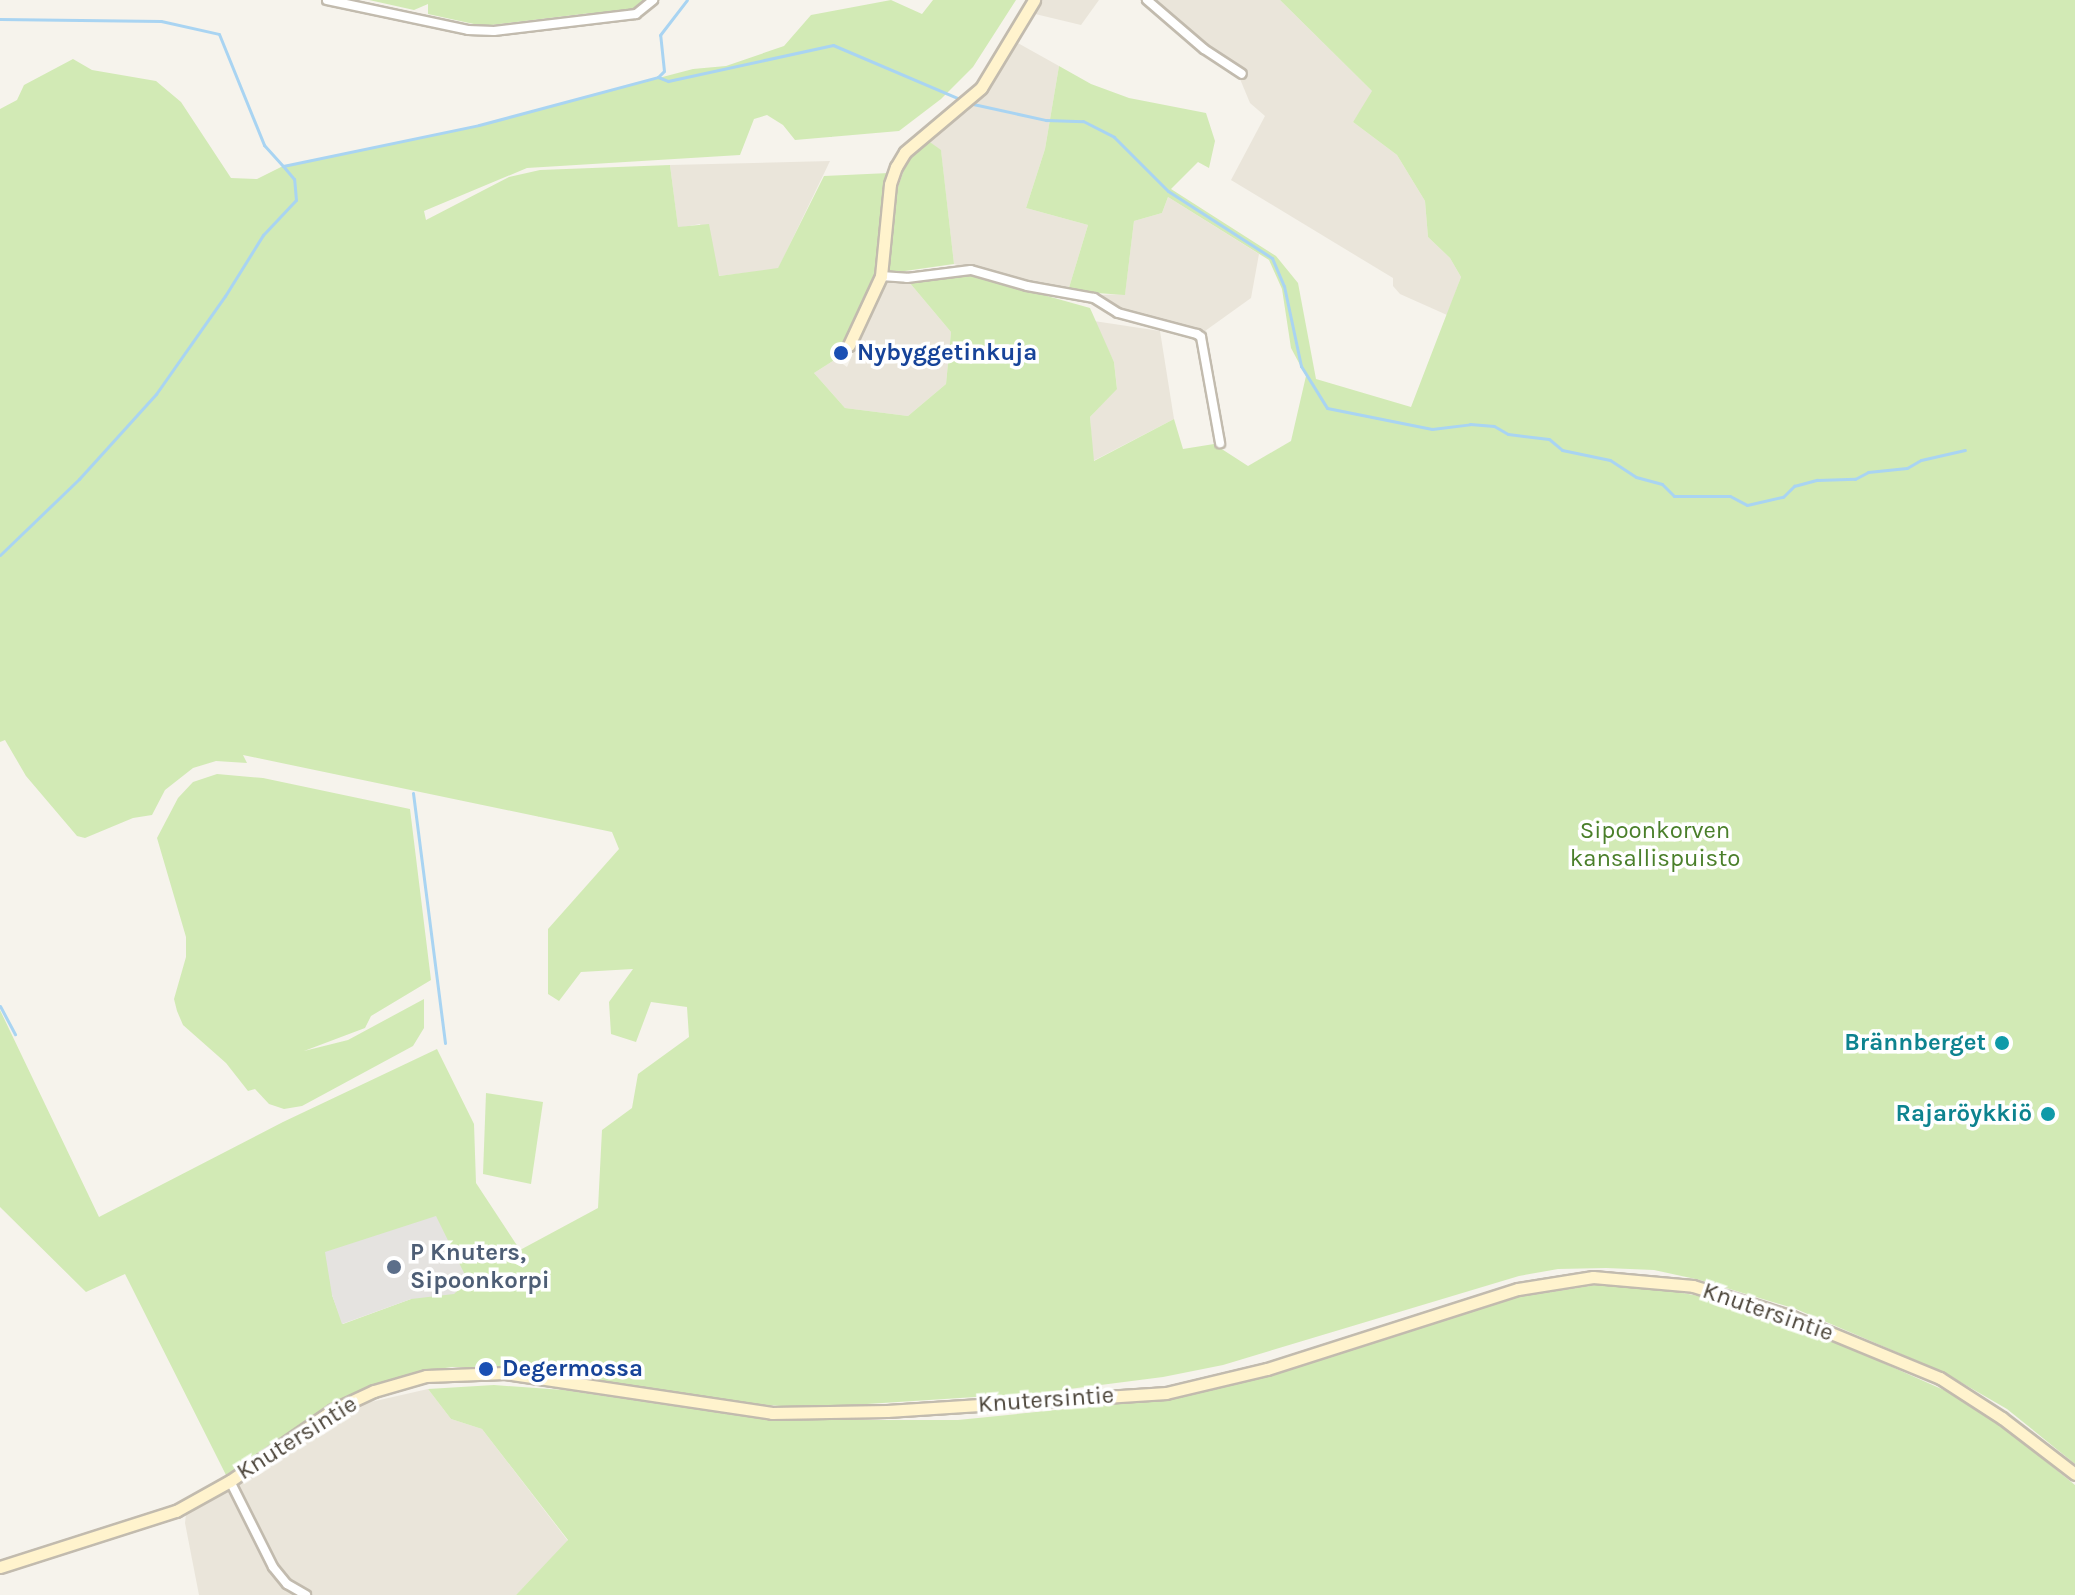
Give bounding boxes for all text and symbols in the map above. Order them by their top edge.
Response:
place label: Nybyggetinkuja [857,339,1037,367]
marker: Nybyggetinkuja [832,344,850,362]
park label: Sipoonkorven kansallispuisto [1570,817,1740,873]
place label: Brännberget [1844,1029,1986,1057]
marker: Brännberget [1993,1034,2011,1052]
place label: Rajaröykkiö [1896,1100,2032,1128]
marker: Rajaröykkiö [2039,1105,2057,1123]
place label: P Knuters, Sipoonkorpi [410,1239,550,1295]
marker: P Knuters, Sipoonkorpi [385,1258,403,1276]
street label: Knutersintie [1699,1276,1837,1348]
place label: Degermossa [502,1355,643,1383]
marker: Degermossa [477,1360,495,1378]
street label: Knutersintie [977,1381,1115,1419]
street label: Knutersintie [232,1390,362,1486]

